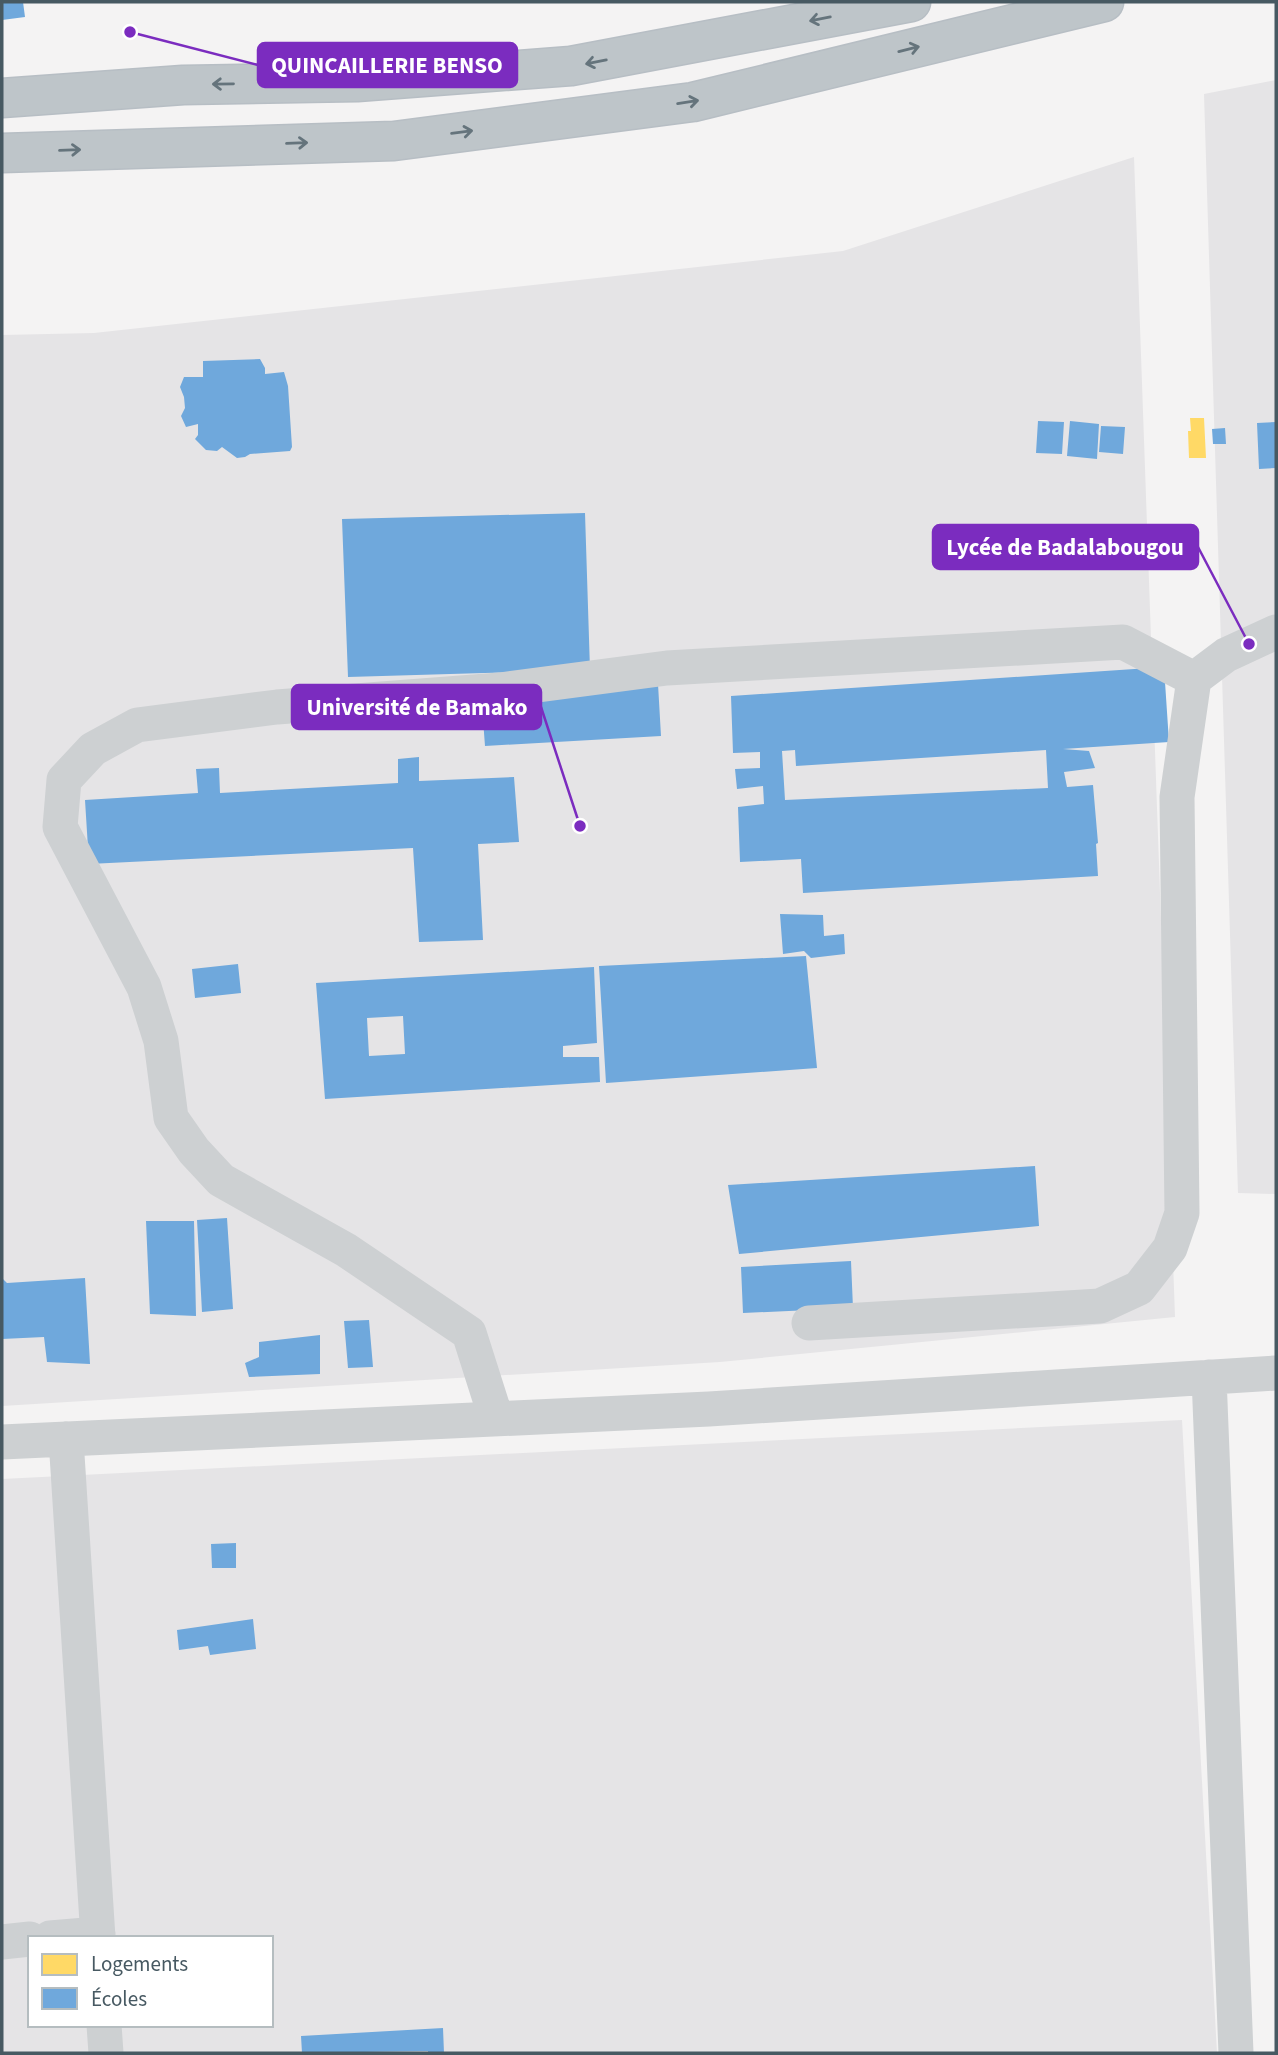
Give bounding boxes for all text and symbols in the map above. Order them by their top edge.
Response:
one-way arrow [809,13,832,26]
one-way arrow [897,42,920,55]
callout: QUINCAILLERIE BENSO [258,43,517,87]
text: QUINCAILLERIE BENSO [271,49,503,82]
one-way arrow [585,55,608,69]
one-way arrow [211,78,234,91]
one-way arrow [676,95,699,108]
one-way arrow [450,125,473,138]
one-way arrow [286,137,309,150]
one-way arrow [58,144,81,157]
callout: Lycée de Badalabougou [933,525,1198,569]
text: Lycée de Badalabougou [946,531,1184,564]
callout: Université de Bamako [292,685,541,729]
text: Université de Bamako [306,691,528,724]
legend [28,1936,273,2027]
text: Logements [91,1949,188,1979]
text: Écoles [91,1984,147,2014]

